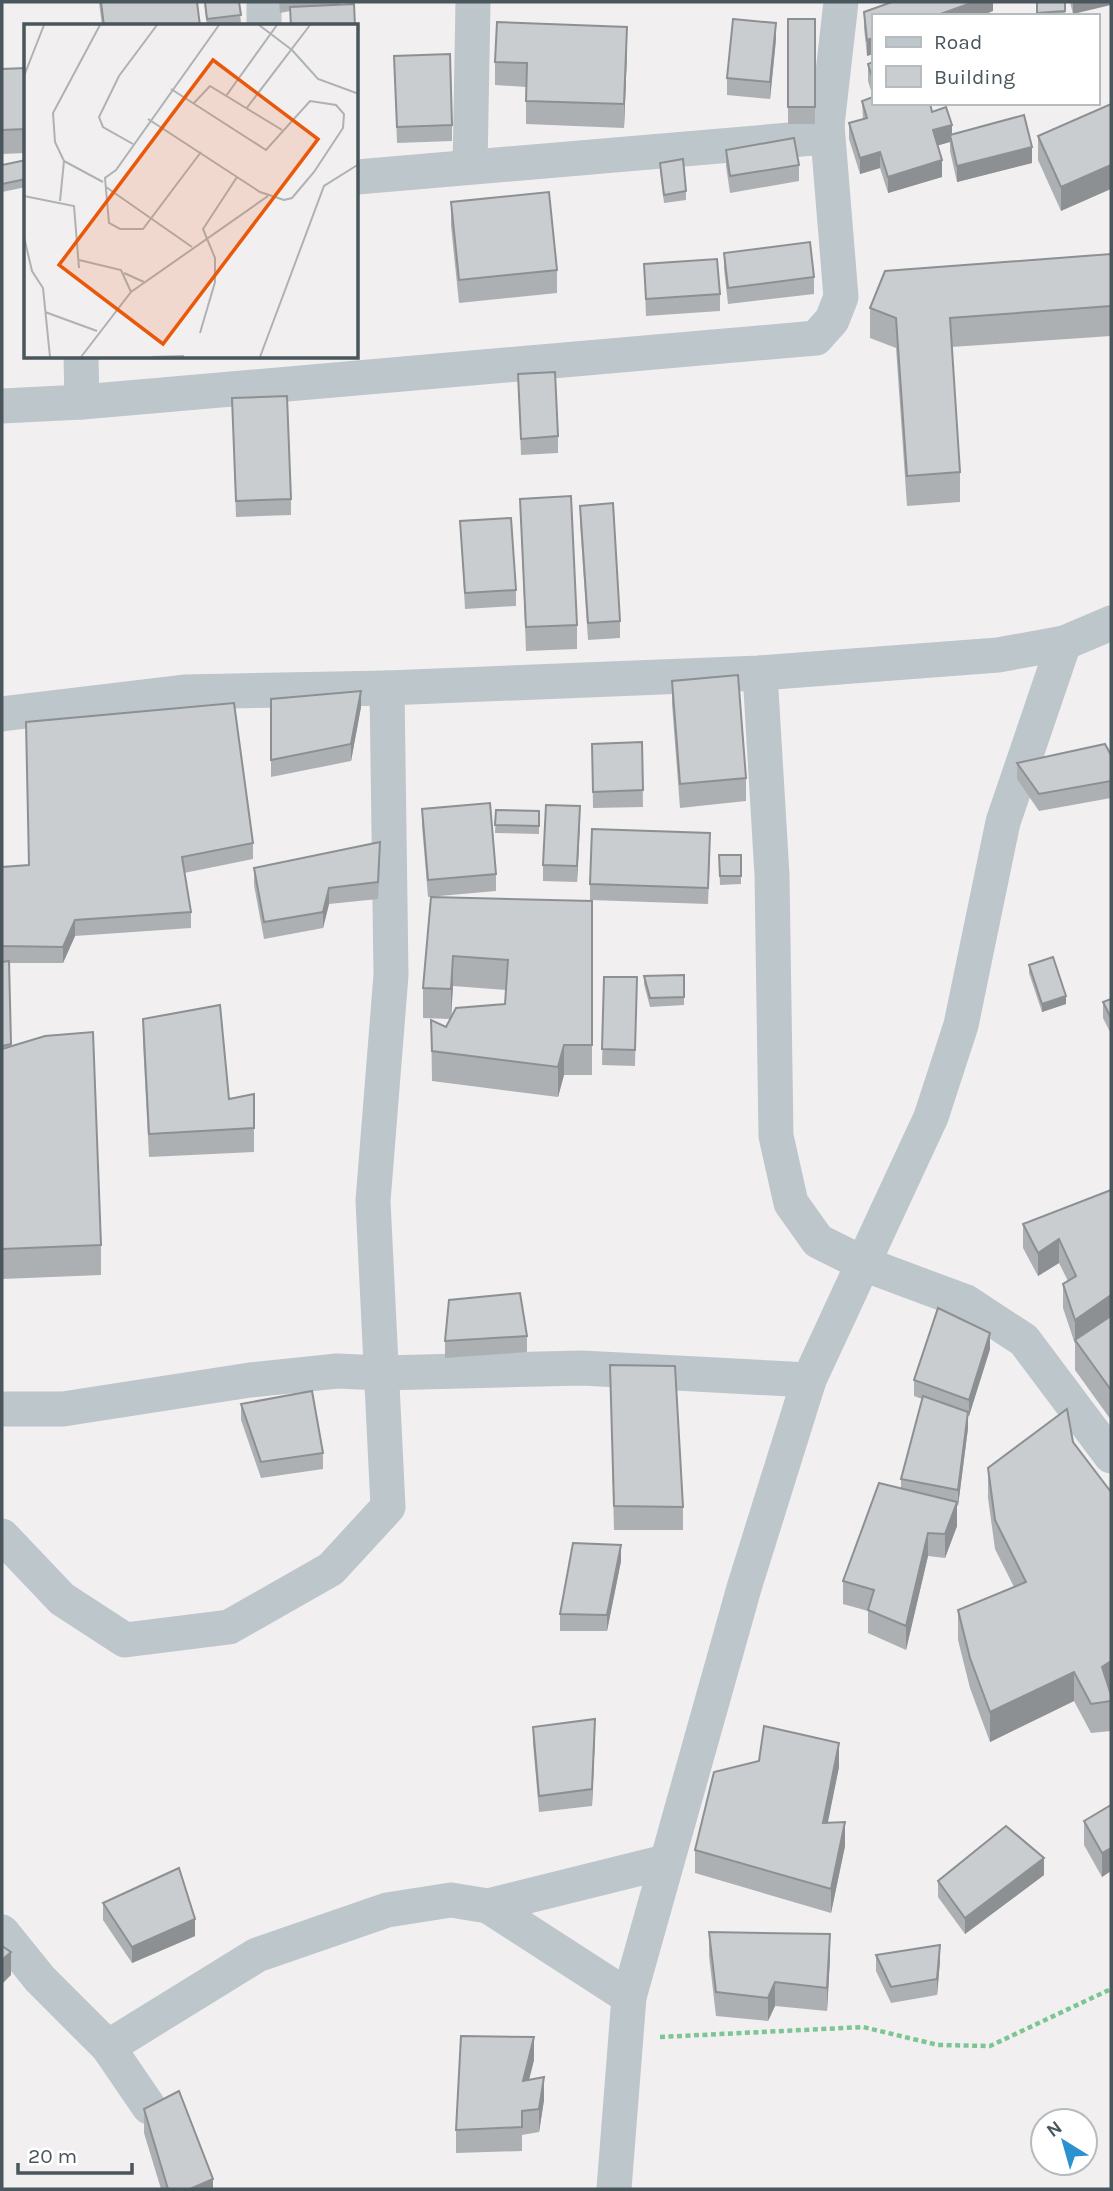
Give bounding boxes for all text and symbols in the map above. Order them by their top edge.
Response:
legend [872,14,1099,105]
inset map [24,24,359,359]
text: Road [934,30,982,54]
text: Building [934,65,1015,89]
north arrow [1029,2107,1099,2177]
text: N [1042,2116,1066,2142]
scale bar [18,2132,131,2176]
text: 20 m [28,2144,77,2168]

